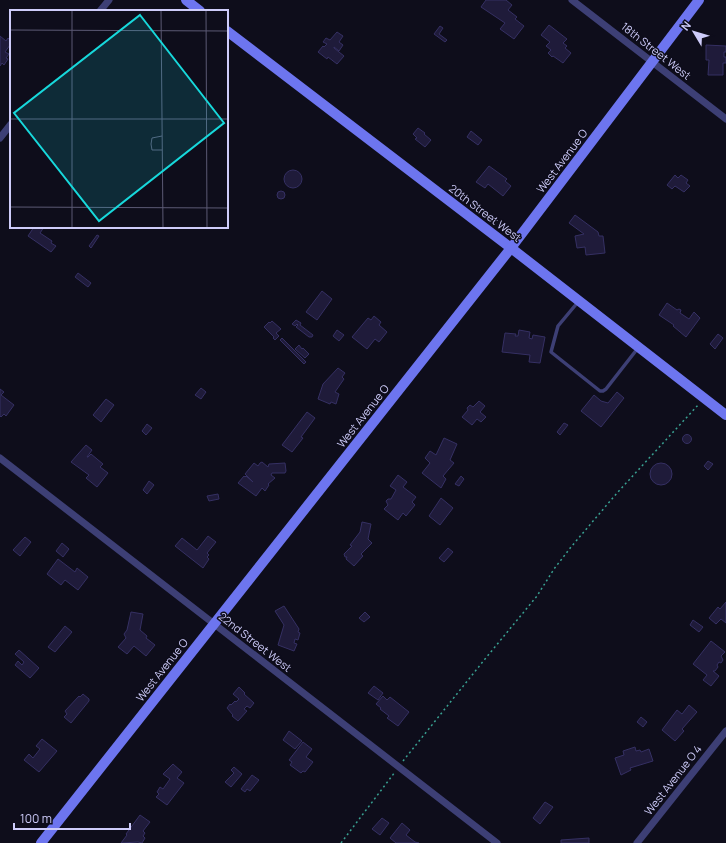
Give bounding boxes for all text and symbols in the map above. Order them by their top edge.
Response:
inset map [10,10,228,228]
north arrow [674,12,714,52]
text: N [677,18,694,33]
street label: 18th Street West [618,19,694,83]
street label: West Avenue O [533,126,591,196]
street label: 20th Street West [446,180,525,245]
street label: West Avenue O [333,381,392,450]
street label: 22nd Street West [216,608,295,675]
street label: West Avenue O [132,635,191,704]
street label: West Avenue O 4 [641,742,705,818]
scale bar [14,805,130,831]
text: 100 m [20,810,52,827]

